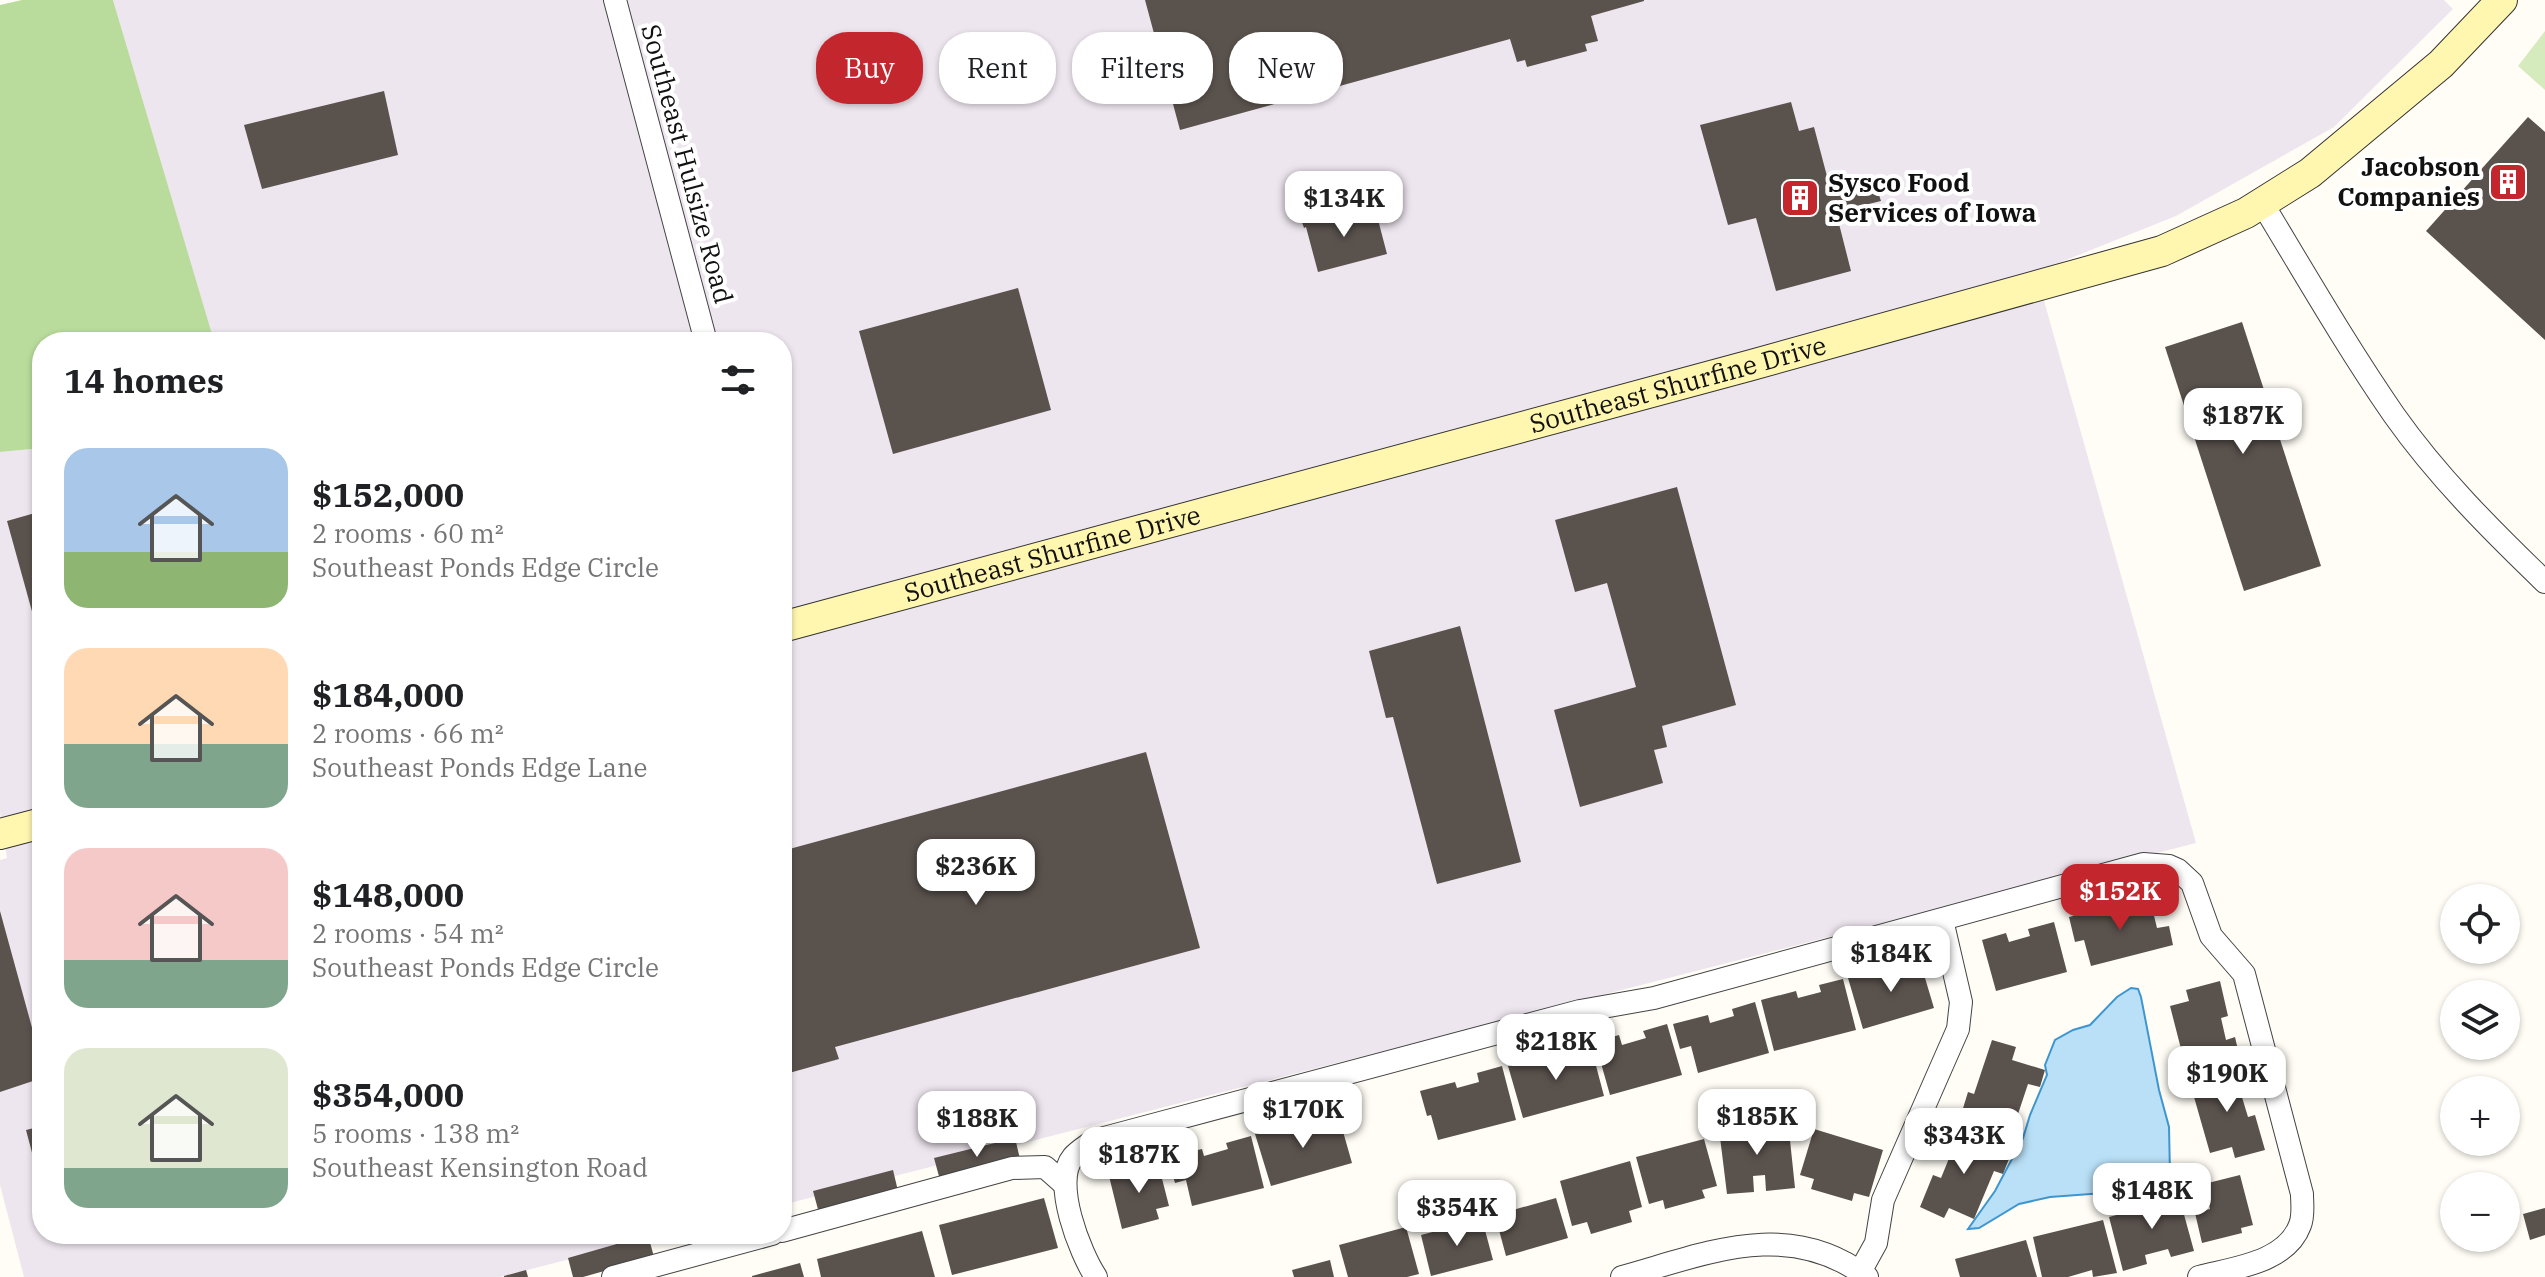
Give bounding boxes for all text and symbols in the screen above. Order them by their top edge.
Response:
street label: Southeast Hulsize Road [634,20,742,307]
chip: Buy [816,32,923,104]
chip: Rent [939,32,1056,104]
chip: Filters [1072,32,1213,104]
chip: New [1229,32,1343,104]
place label: Jacobson Companies [2337,149,2480,213]
building icon: Jacobson Companies [2487,161,2529,203]
place label: Sysco Food Services of Iowa [1828,165,2037,229]
pin: $134K [1288,171,1400,239]
building icon: Sysco Food Services of Iowa [1779,177,1821,219]
text: $134K [1303,180,1385,214]
street label: Southeast Shurfine Drive [1526,327,1830,440]
text: 14 homes [64,358,224,402]
icon: filters [716,358,760,402]
pin: $187K [2187,388,2299,456]
text: $187K [2202,397,2284,431]
text: $152,000 [312,472,464,516]
icon: home [128,480,224,576]
street label: Southeast Shurfine Drive [900,497,1204,609]
text: 2 rooms · 60 m² [312,516,504,550]
text: Southeast Ponds Edge Circle [312,550,659,584]
text: $184,000 [312,672,464,716]
icon: home [128,680,224,776]
text: 2 rooms · 66 m² [312,716,504,750]
text: Southeast Ponds Edge Lane [312,750,647,784]
pin: $236K [920,839,1032,907]
text: $236K [935,848,1017,882]
pin: $152K [2064,864,2176,932]
text: $148,000 [312,872,464,916]
text: $152K [2079,873,2161,907]
icon: home [128,880,224,976]
map controls [2440,884,2520,1252]
button: locate [2440,884,2520,964]
text: 2 rooms · 54 m² [312,916,504,950]
pin: $184K [1835,926,1947,994]
text: $184K [1850,935,1932,969]
text: Southeast Ponds Edge Circle [312,950,659,984]
button: layers [2440,980,2520,1060]
pin: $218K [1500,1014,1612,1082]
text: $218K [1515,1023,1597,1057]
pin: $190K [2171,1046,2283,1114]
text: $190K [2186,1055,2268,1089]
text: $354,000 [312,1072,464,1116]
button: + [2440,1076,2520,1156]
icon: home [128,1080,224,1176]
pin: $170K [1247,1082,1359,1150]
pin: $185K [1701,1089,1813,1157]
pin: $188K [921,1091,1033,1159]
text: $170K [1262,1091,1344,1125]
text: $185K [1716,1098,1798,1132]
text: $188K [936,1100,1018,1134]
pin: $343K [1908,1108,2020,1176]
text: 5 rooms · 138 m² [312,1116,519,1150]
text: $343K [1923,1117,2005,1151]
pin: $187K [1083,1127,1195,1195]
text: $187K [1098,1136,1180,1170]
text: Southeast Kensington Road [312,1150,648,1184]
pin: $148K [2096,1163,2208,1231]
text: $148K [2111,1172,2193,1206]
button: − [2440,1172,2520,1252]
pin: $354K [1401,1180,1513,1248]
text: $354K [1416,1189,1498,1223]

